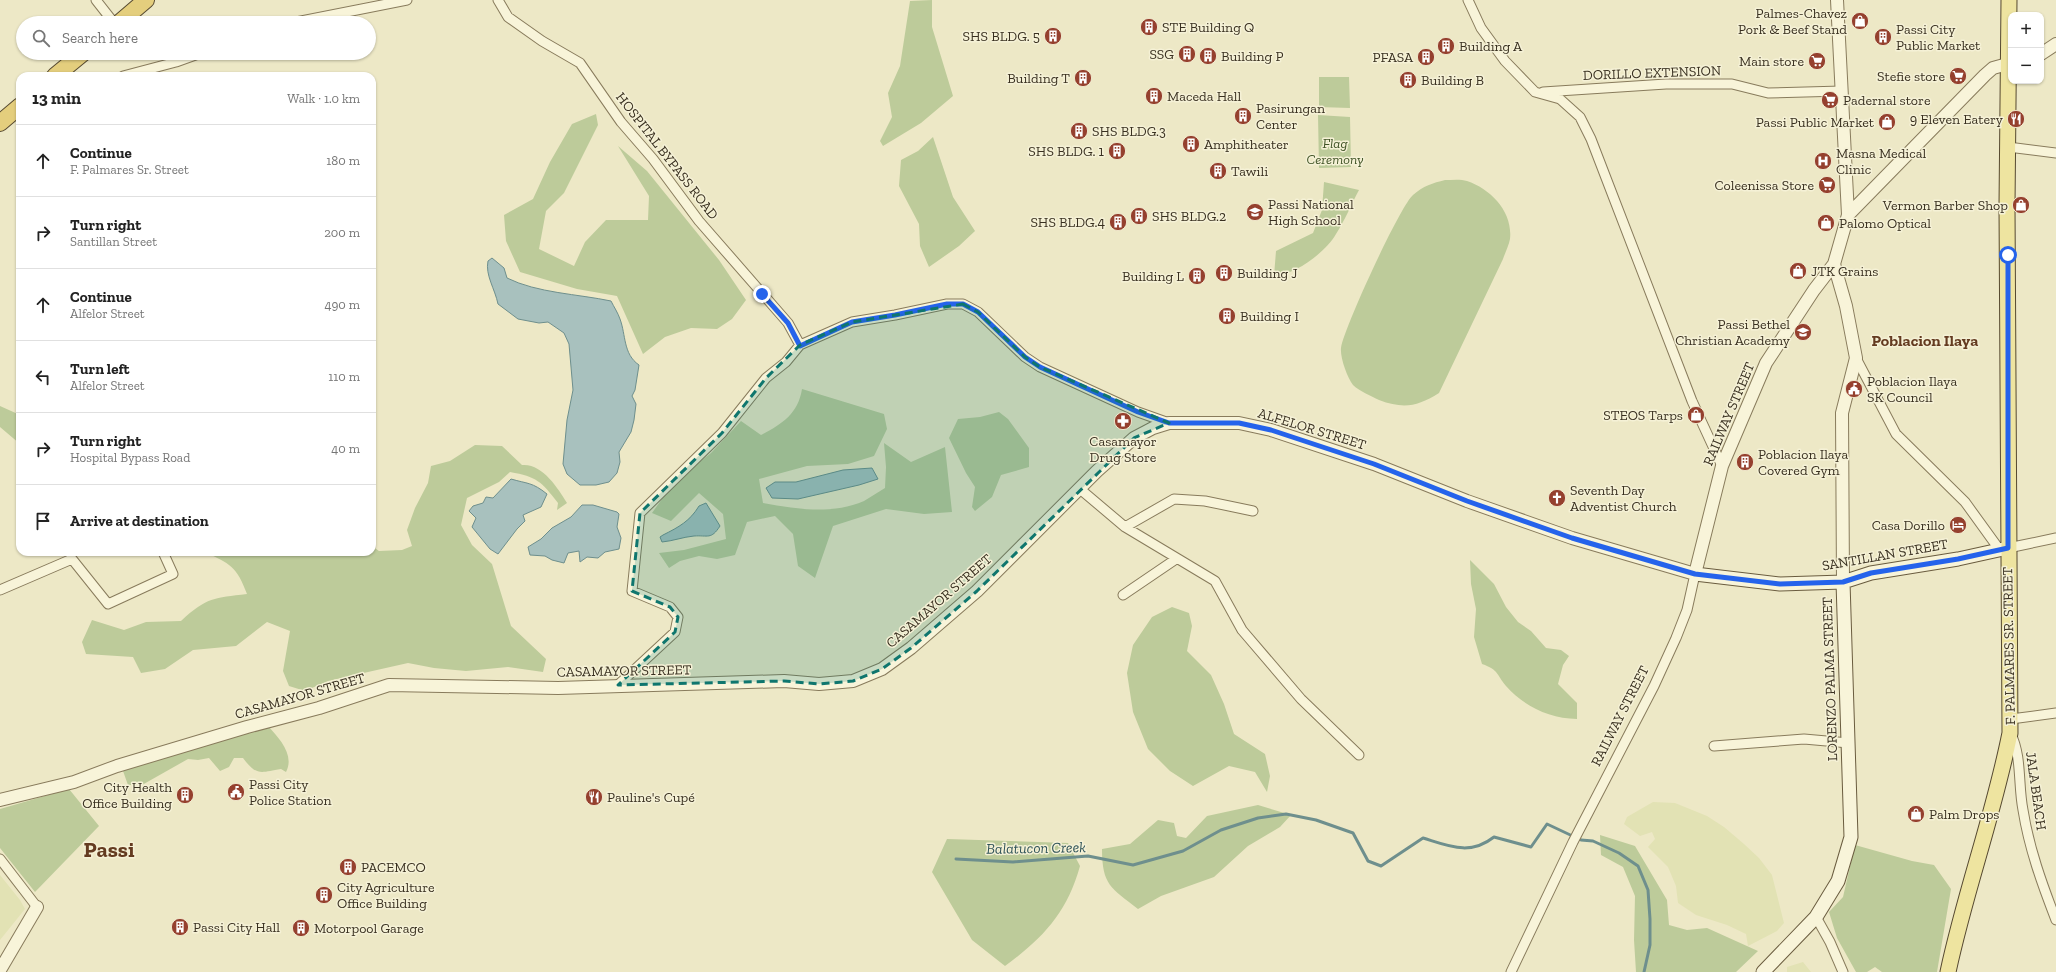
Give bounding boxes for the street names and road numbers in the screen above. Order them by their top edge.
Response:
street label: DORILLO EXTENSION [1583,62,1721,84]
street label: HOSPITAL BYPASS ROAD [612,89,722,223]
street label: RAILWAY STREET [1700,359,1759,468]
street label: ALFELOR STREET [1256,404,1368,454]
street label: SANTILLAN STREET [1821,536,1950,574]
street label: CASAMAYOR STREET [883,550,996,652]
street label: F. PALMARES SR. STREET [1999,566,2019,725]
street label: LORENZO PALMA STREET [1819,596,1841,761]
street label: CASAMAYOR STREET [557,661,692,681]
street label: RAILWAY STREET [1587,663,1653,769]
street label: CASAMAYOR STREET [233,669,367,723]
street label: JALA BEACH [2022,750,2050,832]

